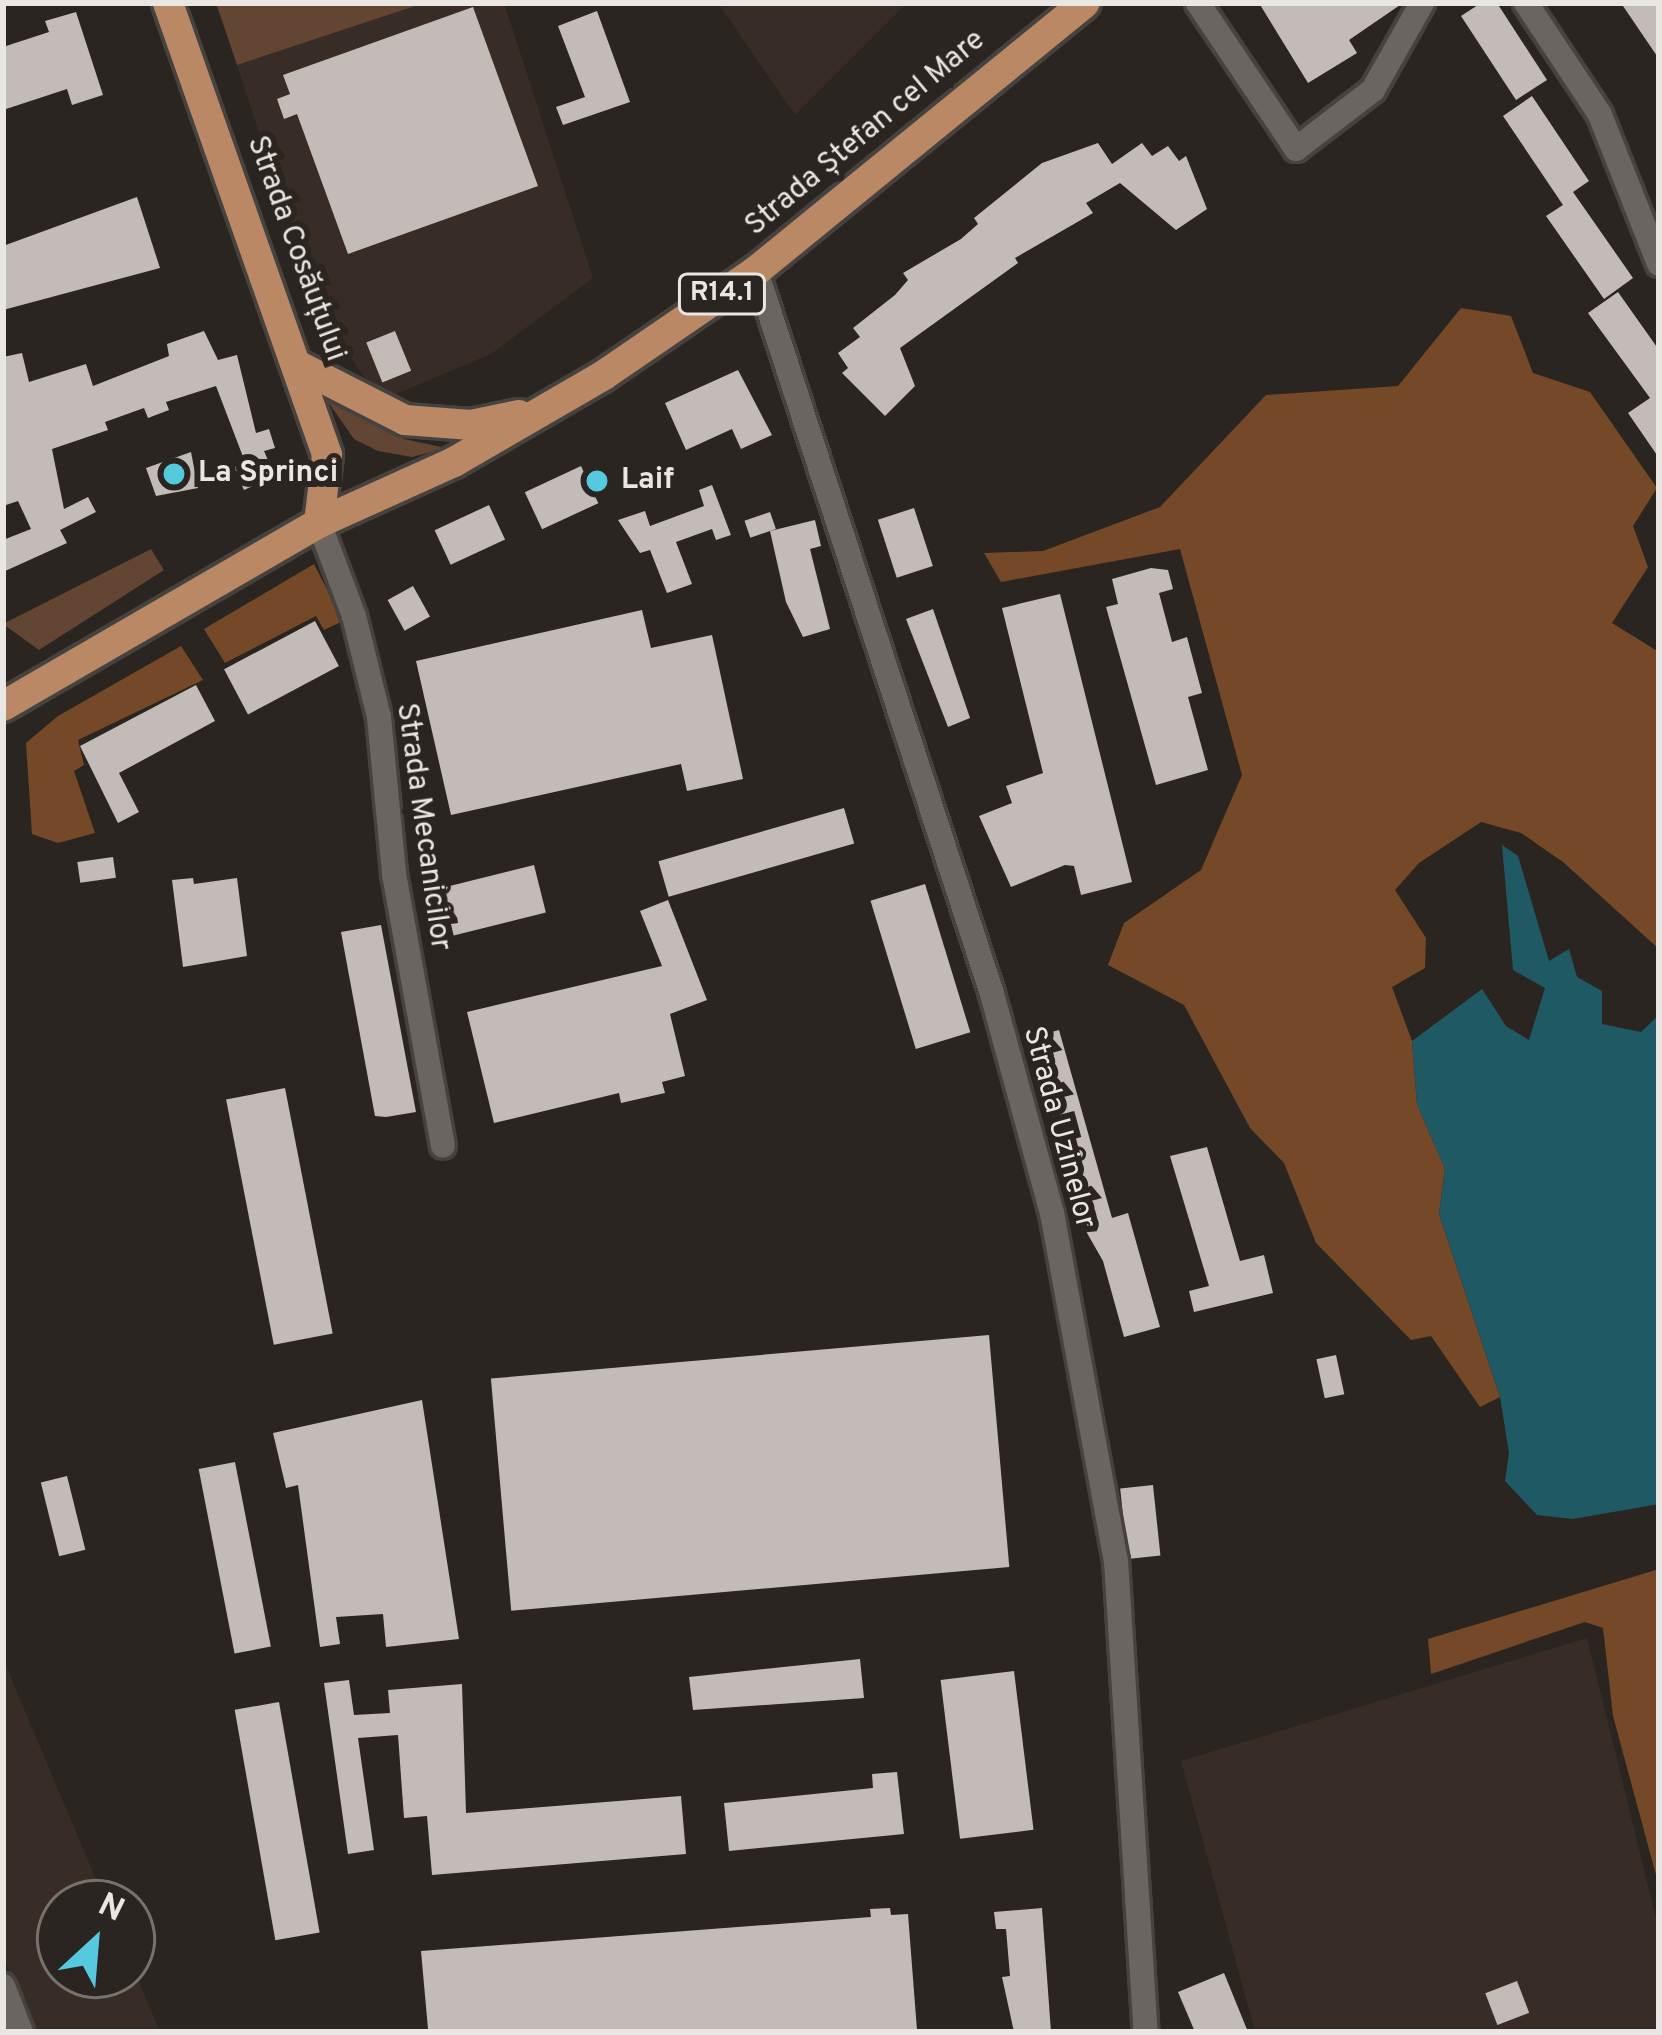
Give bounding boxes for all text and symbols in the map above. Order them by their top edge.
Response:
street label: Strada Ștefan cel Mare [739,23,993,245]
street label: Strada Cosăuțului [238,131,352,367]
road number: R14.1 [677,273,767,315]
place label: La Sprinci [198,456,338,492]
marker: La Sprinci [161,461,187,487]
place label: Laif [621,463,674,499]
marker: Laif [584,468,610,494]
street label: Strada Mecanicilor [387,701,457,953]
street label: Strada Uzinelor [1014,1023,1102,1233]
north arrow [36,1879,156,1999]
text: N [91,1885,130,1933]

